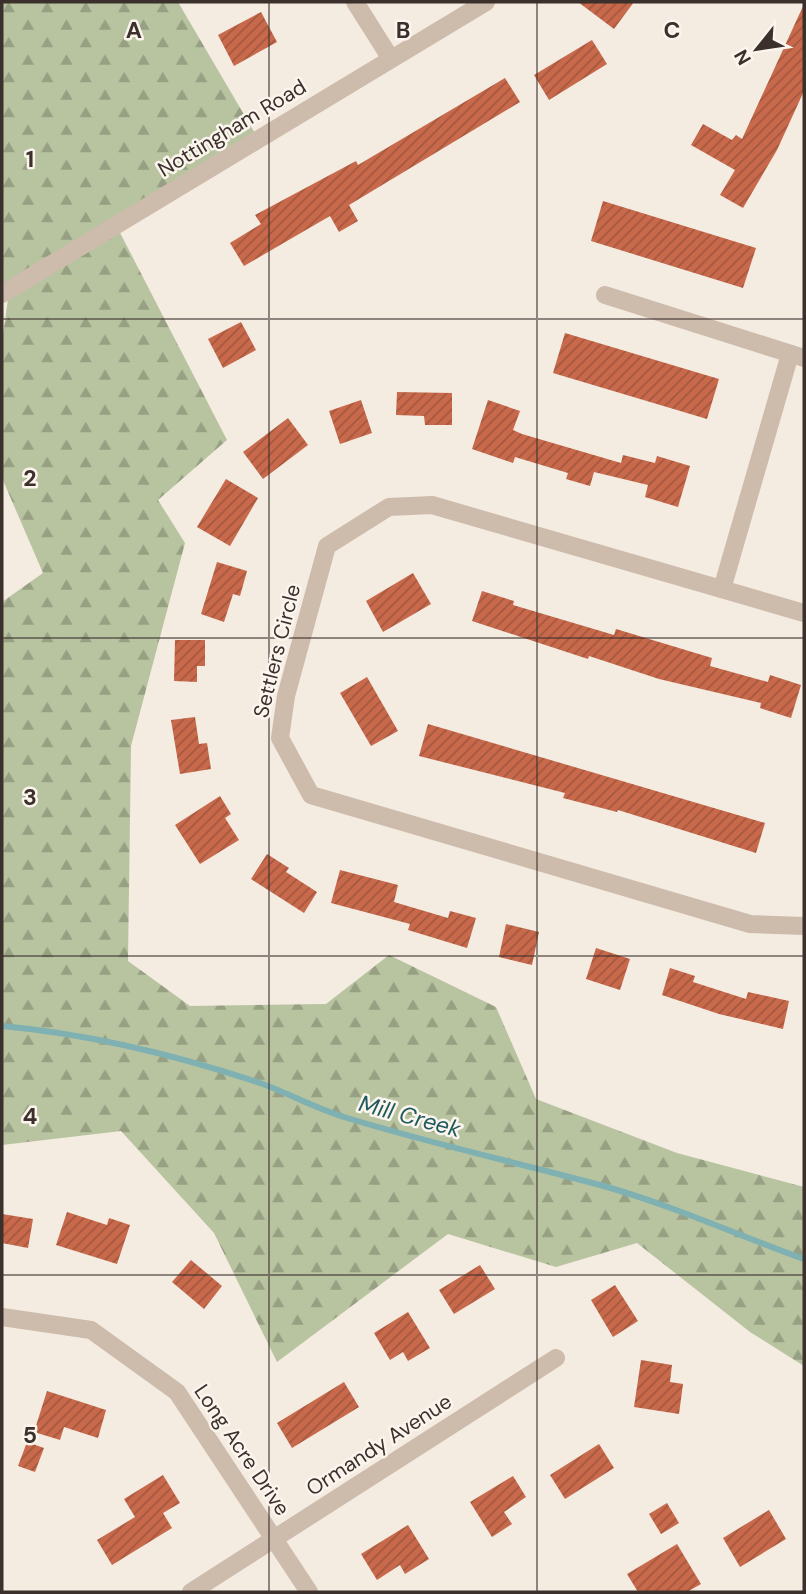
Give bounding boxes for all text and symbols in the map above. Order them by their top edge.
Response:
north arrow [722,14,792,84]
text: A [126,15,142,45]
text: B [396,15,410,45]
text: C [664,15,680,45]
text: N [728,45,757,70]
street label: Nottingham Road [153,73,311,183]
text: 1 [26,144,34,174]
text: 2 [23,463,37,493]
street label: Settlers Circle [247,581,307,721]
text: 3 [23,782,37,812]
water label: Mill Creek [356,1088,465,1144]
text: 4 [23,1101,38,1131]
street label: Long Acre Drive [188,1379,296,1521]
street label: Ormandy Avenue [301,1387,457,1502]
text: 5 [23,1420,37,1450]

